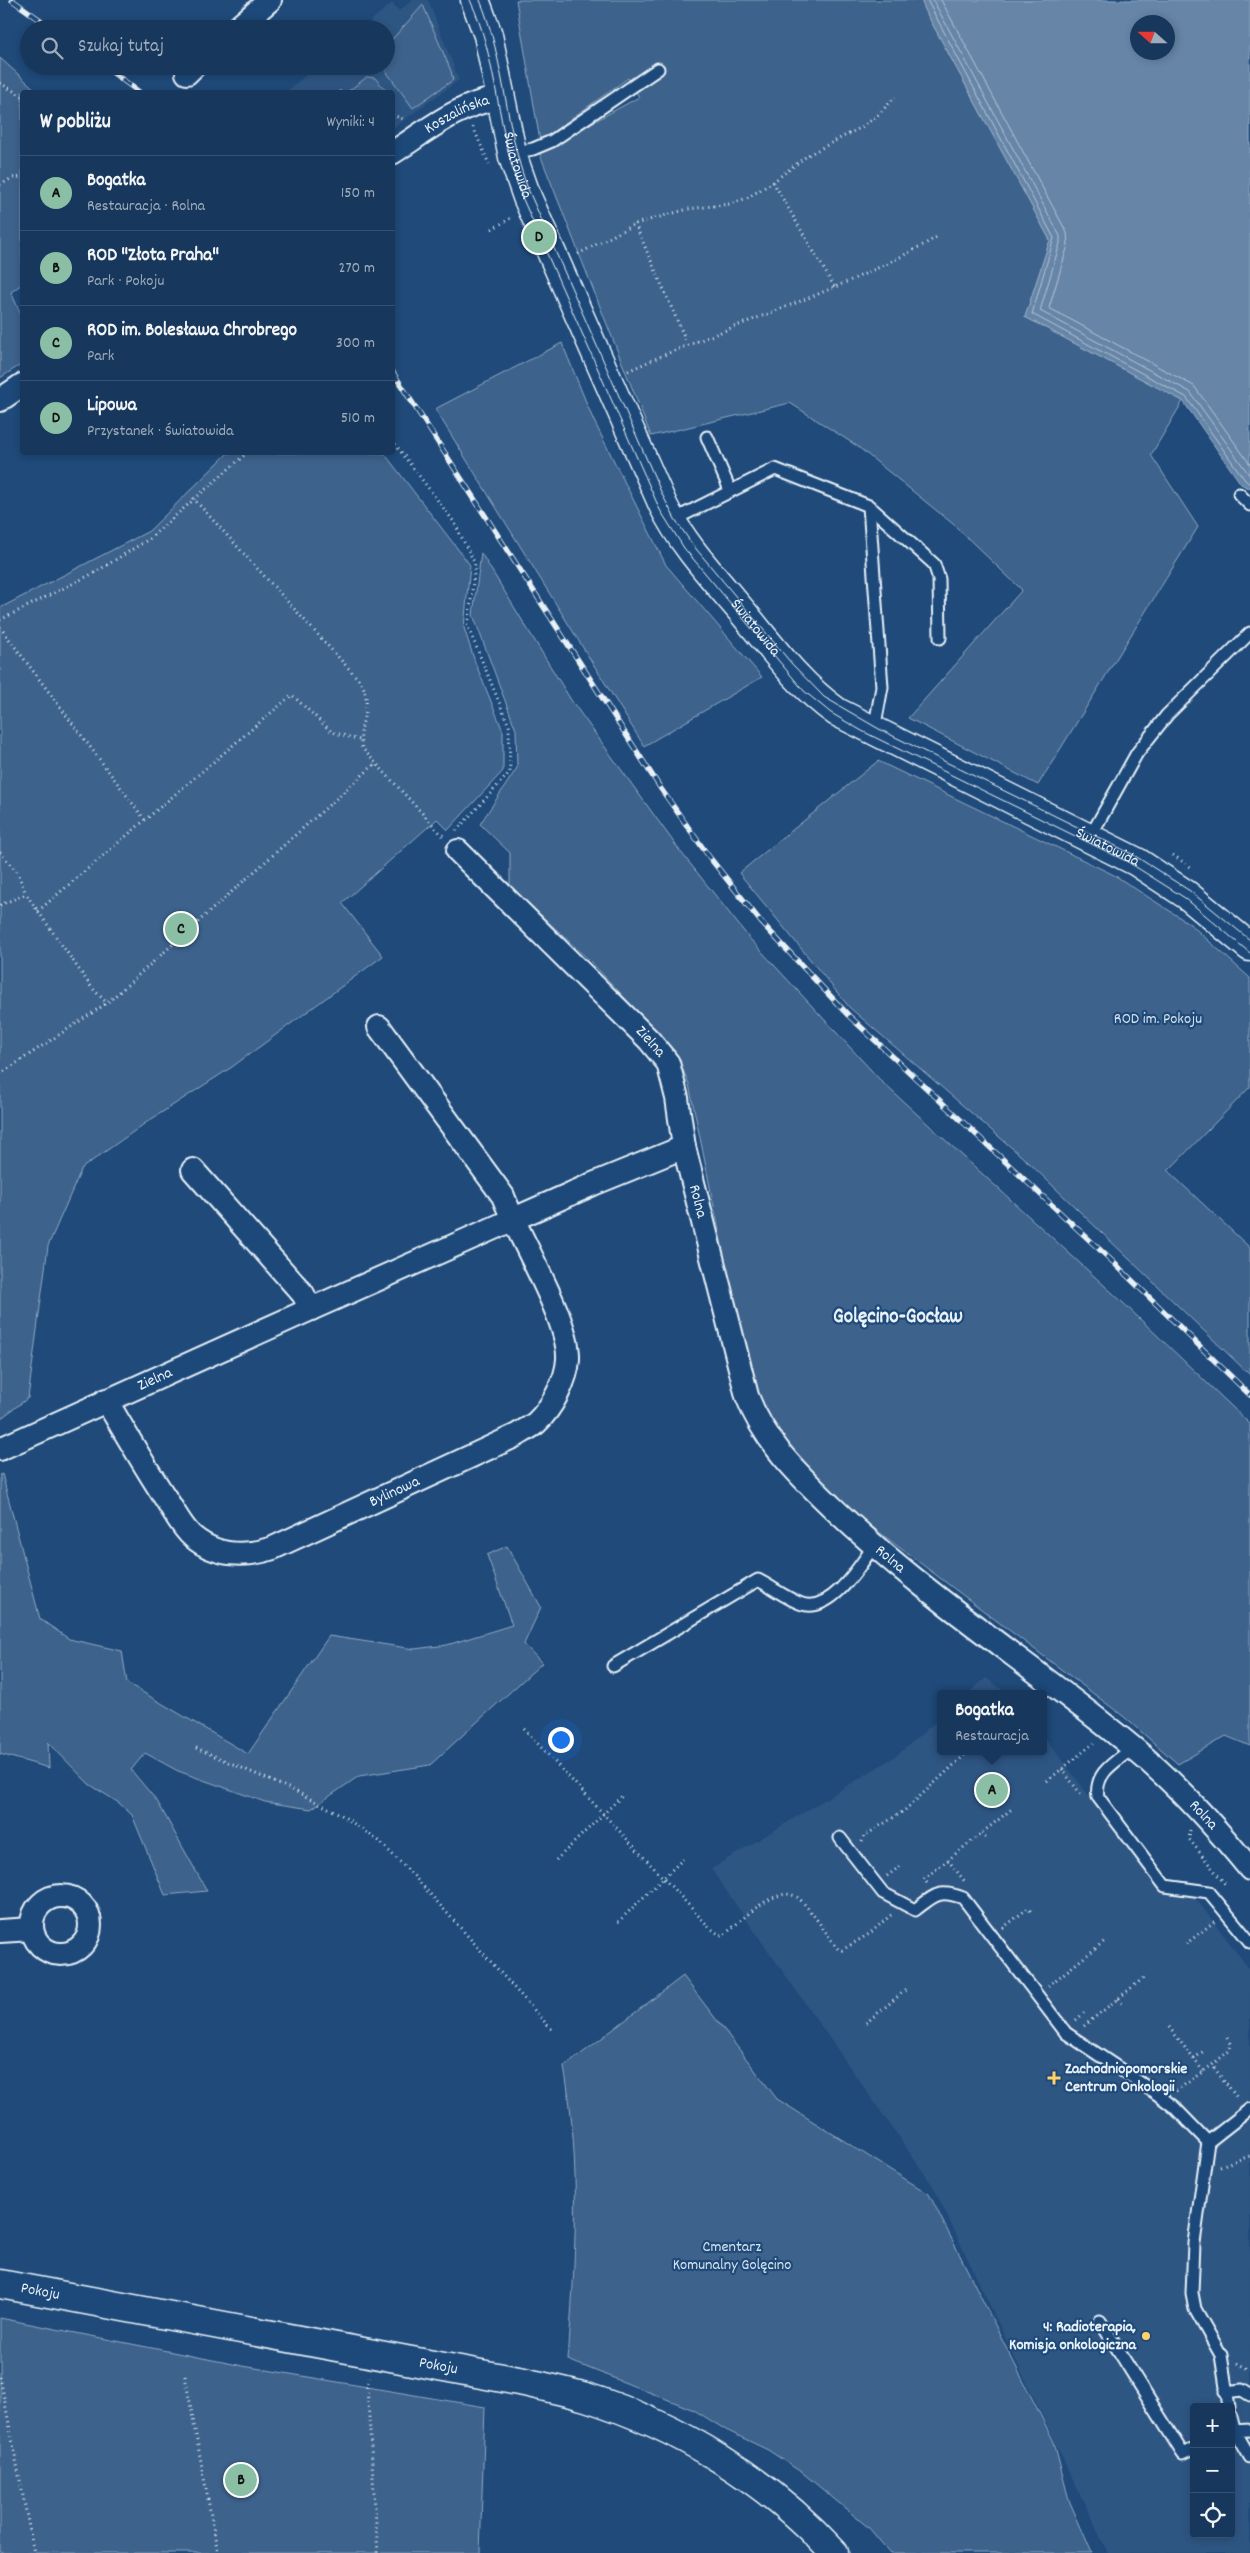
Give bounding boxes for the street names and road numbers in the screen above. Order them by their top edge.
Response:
street label: Koszalińska [420,89,492,140]
street label: Światowida [497,130,538,202]
street label: Światowida [725,594,786,662]
street label: Światowida [1072,822,1144,873]
street label: Zielna [629,1021,671,1063]
street label: Rolna [682,1182,713,1221]
street label: Zielna [134,1361,176,1397]
street label: Bylinowa [366,1470,424,1513]
street label: Rolna [870,1539,911,1579]
street label: Rolna [1184,1795,1224,1836]
street label: Pokoju [19,2277,62,2306]
street label: Pokoju [417,2351,460,2381]

